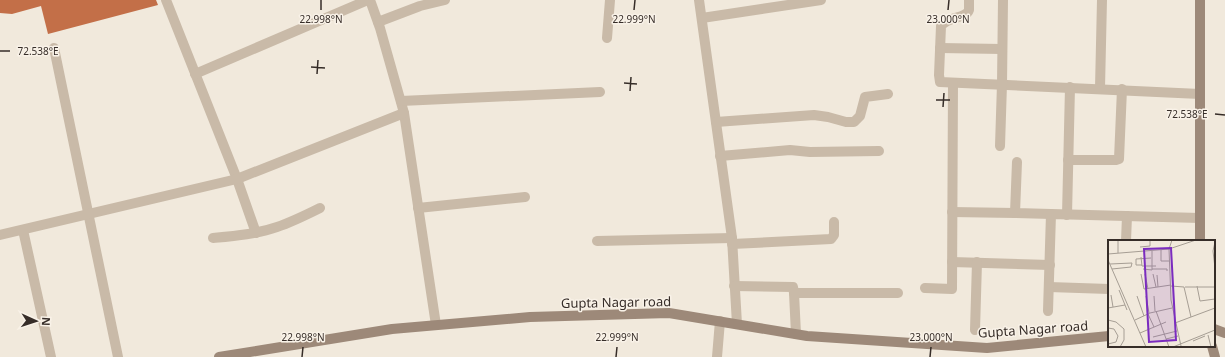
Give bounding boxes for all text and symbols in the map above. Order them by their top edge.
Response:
text: 22.998°N [299,12,343,26]
text: 22.999°N [612,12,656,26]
text: 23.000°N [926,12,970,26]
text: 72.538°E [17,44,59,58]
text: 72.538°E [1166,107,1208,121]
inset map [1108,240,1215,347]
street label: Gupta Nagar road [561,292,671,312]
north arrow [16,301,56,341]
street label: Gupta Nagar road [977,316,1089,342]
text: N [39,317,54,326]
text: 22.998°N [281,330,325,344]
text: 22.999°N [595,330,639,344]
text: 23.000°N [909,330,953,344]

